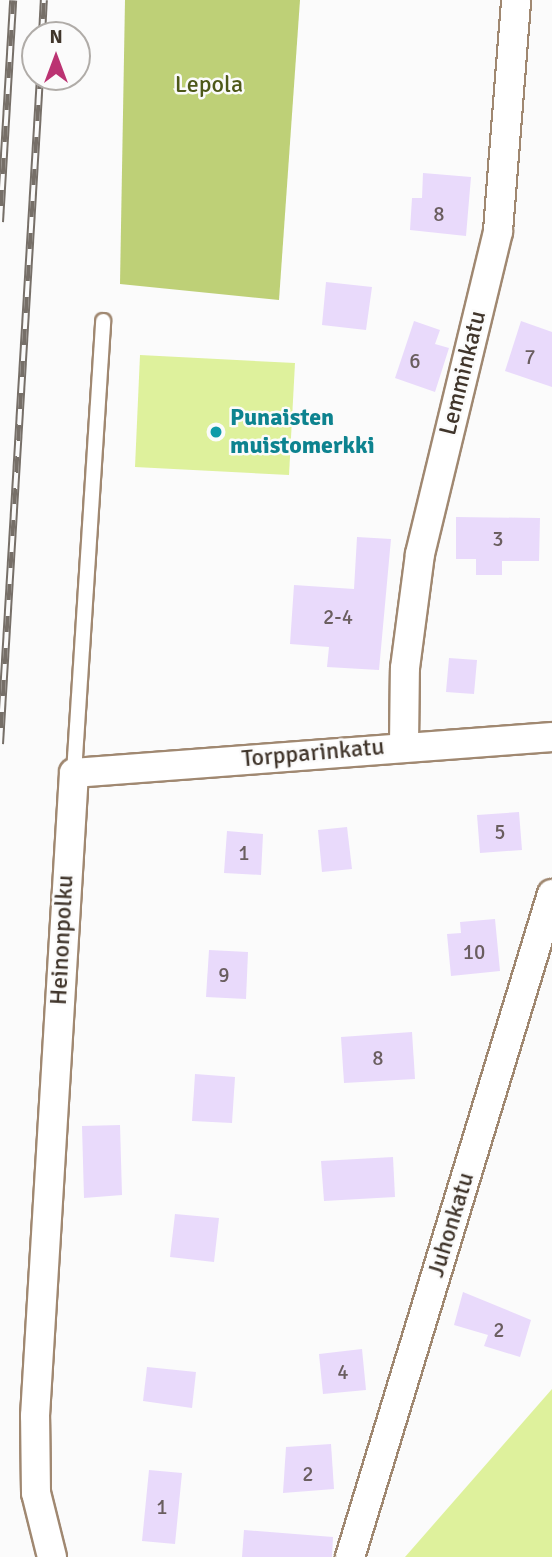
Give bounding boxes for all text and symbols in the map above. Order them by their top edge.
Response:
north arrow [21,21,91,91]
text: N [49,25,63,49]
park label: Lepola [175,71,243,99]
house number: 8 [433,201,445,227]
street label: Lemminkatu [434,308,492,438]
house number: 7 [524,344,536,370]
house number: 6 [409,348,421,374]
place label: Punaisten muistomerkki [230,404,375,460]
marker: Punaisten muistomerkki [208,424,224,440]
house number: 3 [492,526,504,552]
house number: 2-4 [323,604,353,630]
street label: Torpparinkatu [240,732,386,774]
house number: 5 [494,819,506,845]
house number: 1 [238,840,250,866]
street label: Heinonpolku [44,874,80,1006]
house number: 10 [463,939,485,965]
house number: 9 [218,962,230,988]
house number: 8 [372,1045,384,1071]
street label: Juhonkatu [421,1169,481,1281]
house number: 2 [493,1317,505,1343]
house number: 4 [337,1359,349,1385]
house number: 2 [302,1461,314,1487]
house number: 1 [156,1494,168,1520]

